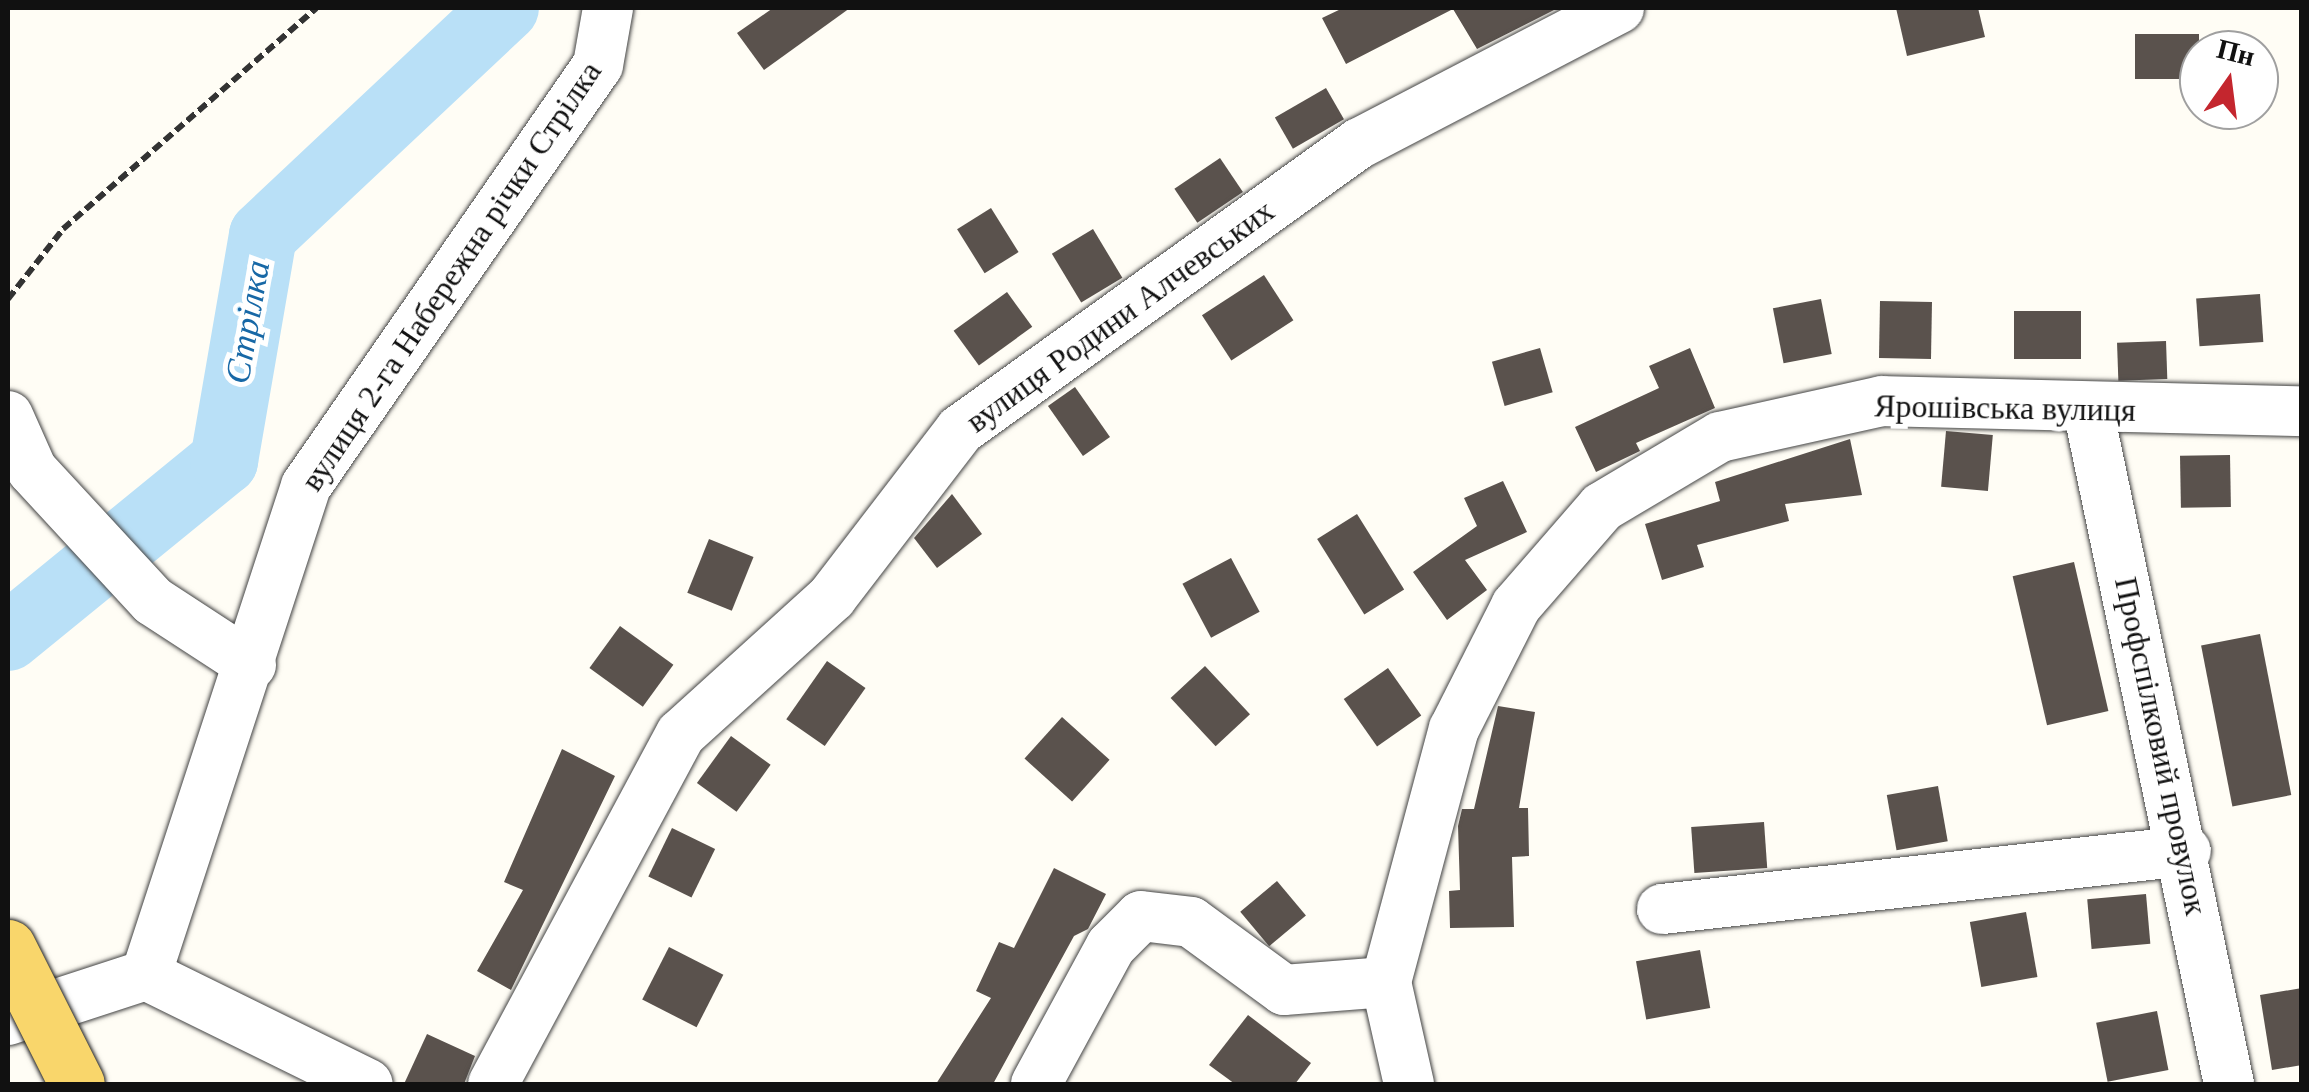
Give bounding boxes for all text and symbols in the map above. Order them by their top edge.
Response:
north arrow [2179,30,2279,130]
text: Пн [2214,33,2258,72]
street label: вулиця 2-га Набережна річки Стрілка [293,54,609,498]
street label: вулиця Родини Алчевських [959,191,1281,441]
water label: Стрілка [217,257,279,387]
street label: Ярошівська вулиця [1874,387,2136,429]
street label: Профспілковий провулок [2106,573,2216,919]

